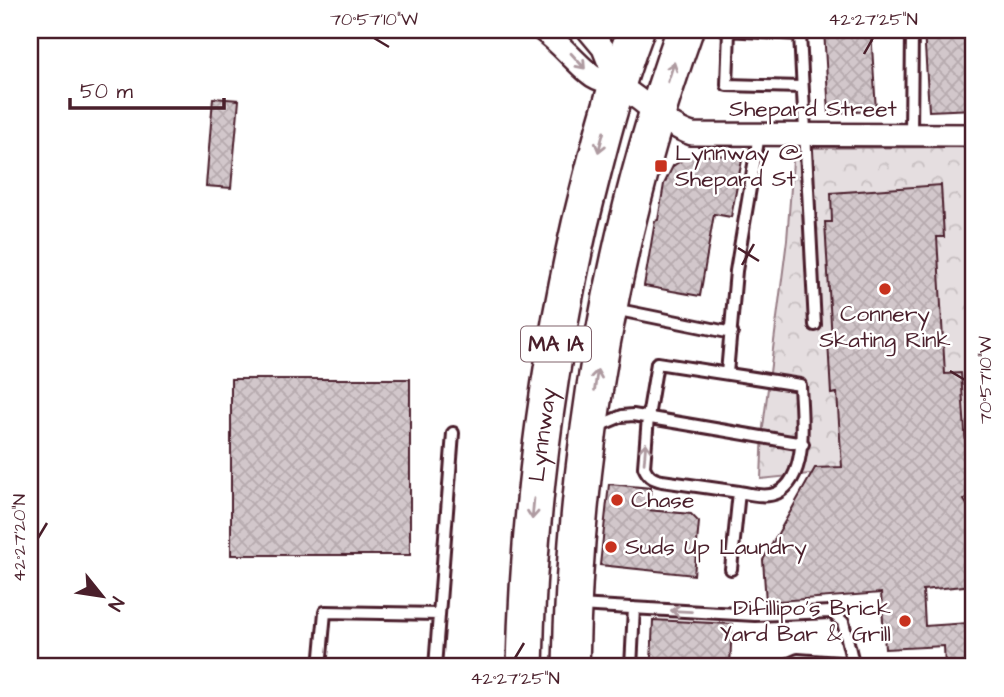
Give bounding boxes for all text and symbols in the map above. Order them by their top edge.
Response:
text: 70°57'10"W [330,7,418,32]
text: 42°27'25"N [828,7,918,32]
one-way arrow [570,52,586,70]
one-way arrow [665,61,678,83]
scale bar [70,66,224,110]
text: 50 m [80,77,134,106]
street label: Shepard Street [729,93,898,125]
one-way arrow [594,130,607,152]
place label: Lynnway @ Shepard St [675,137,803,195]
marker: Lynnway @ Shepard St [653,158,669,174]
marker: Connery Skating Rink [877,281,893,297]
place label: Connery Skating Rink [819,298,951,357]
road number: MA 1A [521,326,591,362]
text: 70°57'10"W [973,336,998,424]
one-way arrow [590,369,603,392]
street label: Lynnway [521,385,566,483]
one-way arrow [639,442,652,464]
place label: Chase [631,484,694,516]
marker: Chase [609,492,625,508]
text: 42°27'20"N [7,494,32,582]
one-way arrow [526,498,539,520]
place label: Suds Up Laundry [625,531,807,564]
marker: Suds Up Laundry [603,539,619,555]
north arrow [66,560,136,630]
text: N [101,592,130,616]
place label: Difillipo's Brick Yard Bar & Grill [719,592,891,650]
one-way arrow [669,604,692,617]
marker: Difillipo's Brick Yard Bar & Grill [897,613,913,629]
text: 42°27'25"N [470,666,560,691]

